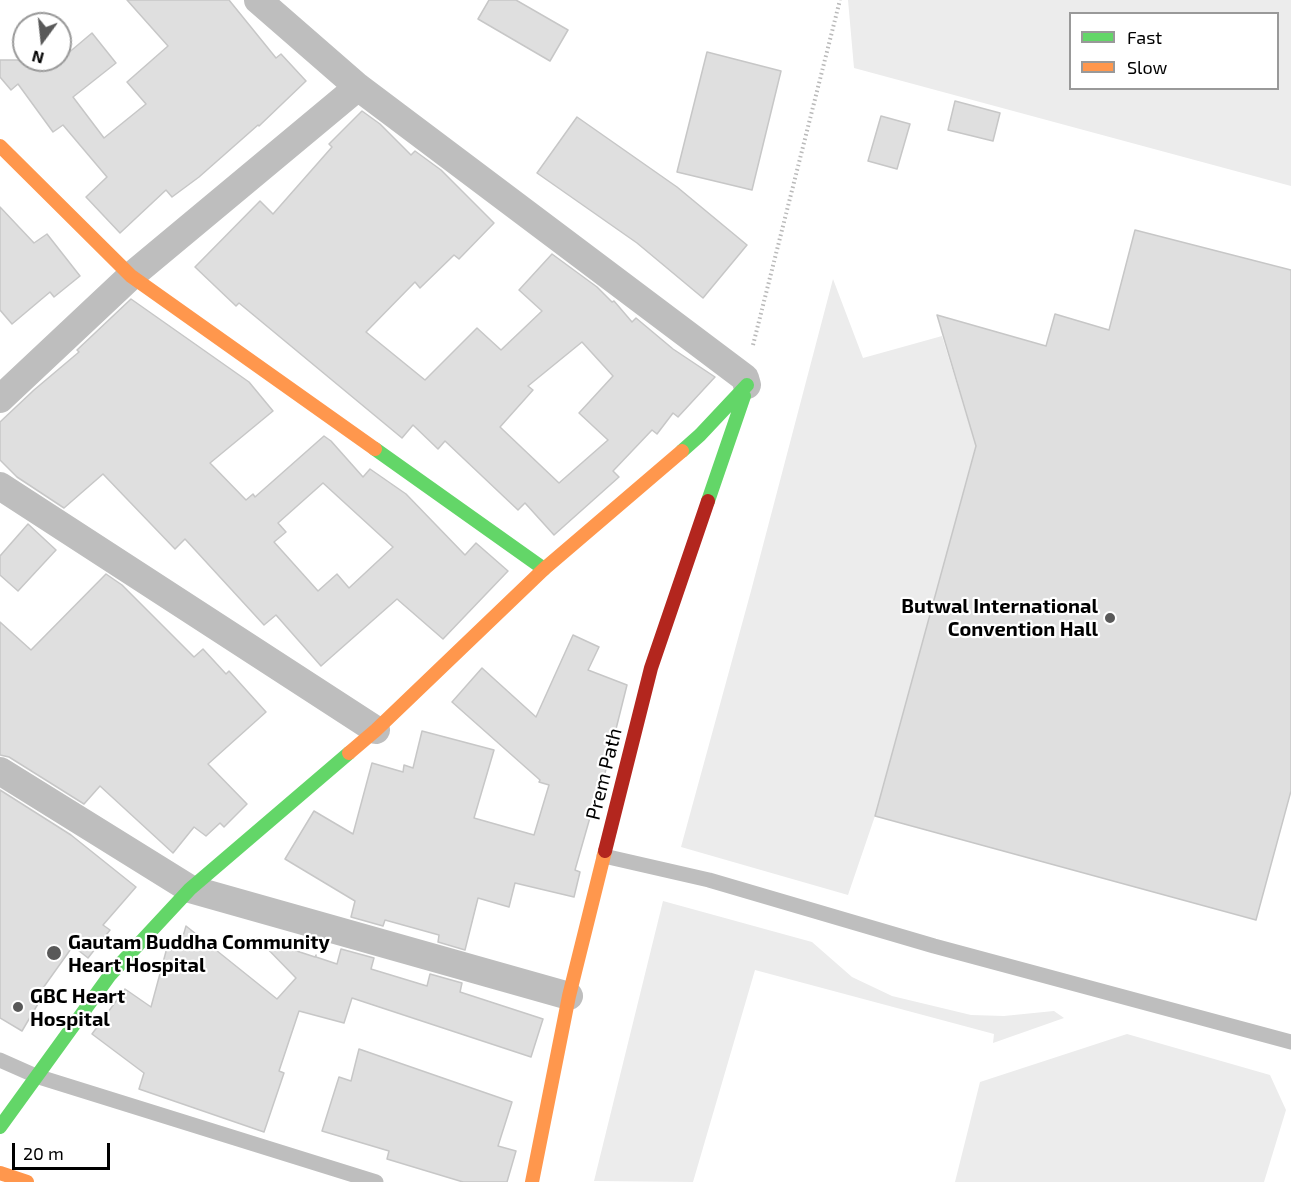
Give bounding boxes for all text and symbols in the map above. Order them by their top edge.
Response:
north arrow [12,12,72,72]
legend [1069,12,1279,90]
text: Fast [1127,26,1162,48]
text: N [30,47,46,69]
text: Slow [1127,56,1167,78]
place label: Butwal International Convention Hall [901,594,1098,641]
marker: Butwal International Convention Hall [1103,611,1117,625]
street label: Prem Path [581,725,627,823]
place label: Gautam Buddha Community Heart Hospital [68,930,330,977]
marker: Gautam Buddha Community Heart Hospital [45,944,63,962]
place label: GBC Heart Hospital [30,984,125,1031]
marker: GBC Heart Hospital [11,1000,25,1014]
scale bar [15,1131,112,1169]
text: 20 m [23,1142,64,1164]

